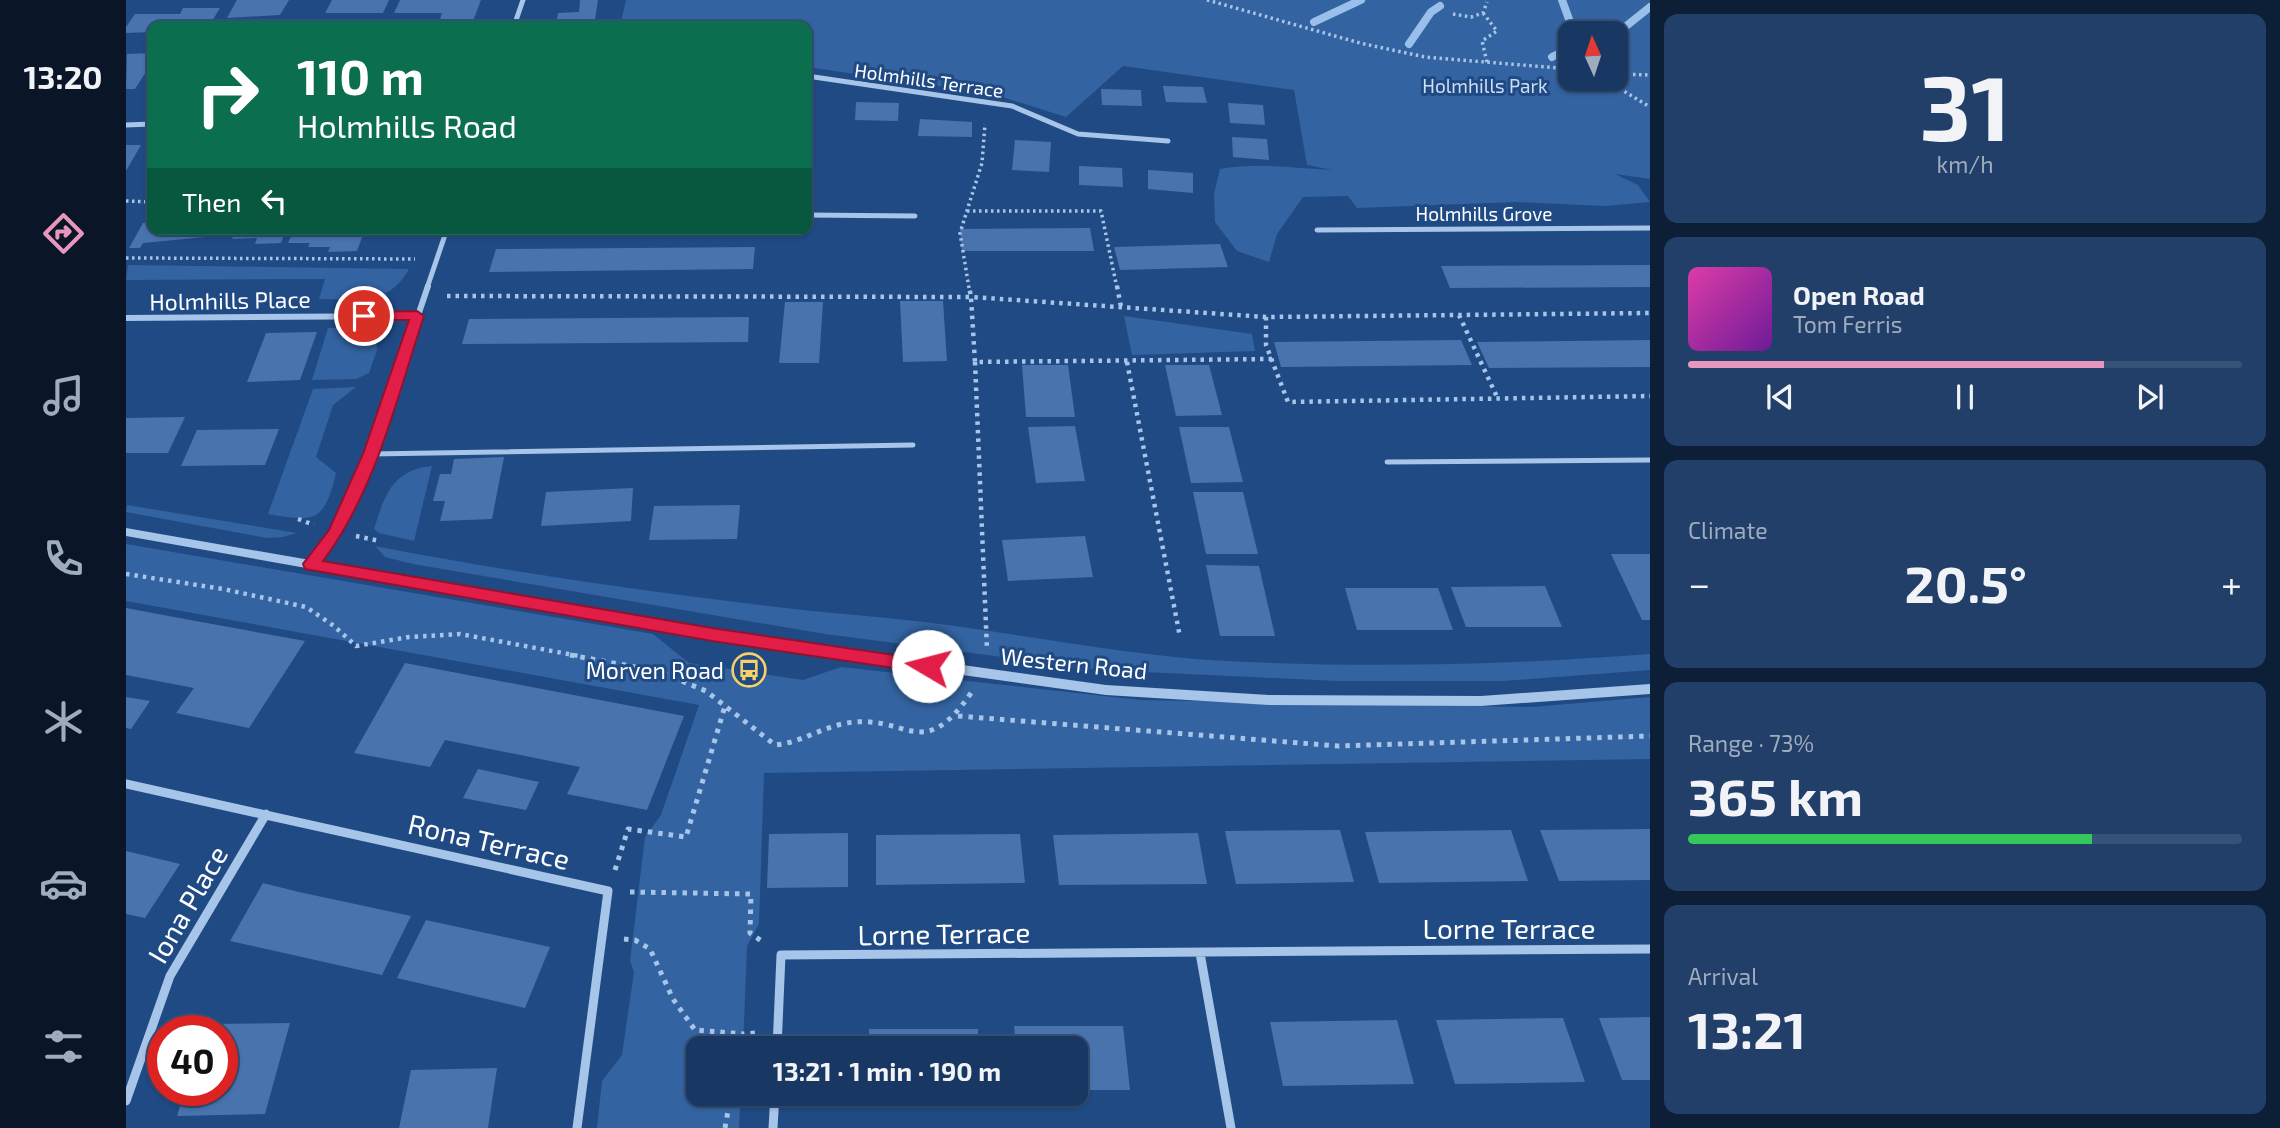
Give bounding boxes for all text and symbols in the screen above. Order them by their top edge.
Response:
north arrow [1558,21,1628,91]
map controls [1558,21,1628,91]
text: 110 m [297,46,424,105]
icon: right [182,49,273,140]
text: 31 [1920,50,2010,159]
text: 13:20 [24,57,102,95]
street label: Holmhills Terrace [853,58,1005,102]
park label: Holmhills Park [1422,74,1548,97]
text: Holmhills Road [297,106,517,144]
text: km/h [1936,150,1994,178]
icon: left [255,182,293,220]
text: Then [182,186,241,217]
street label: Holmhills Grove [1416,202,1552,225]
icon: directions [39,209,88,258]
text: Open Road [1793,279,1925,310]
street label: Holmhills Place [149,285,311,315]
pin [334,286,394,346]
icon: arrive [345,297,383,335]
text: Tom Ferris [1793,310,1902,338]
icon: music [39,371,88,420]
icon: previous [1761,378,1799,416]
icon: pause [1946,378,1984,416]
icon: next [2131,378,2169,416]
text: Climate [1688,516,1768,544]
icon: phone [39,534,88,583]
text: 20.5° [1904,551,2027,613]
text: − [1688,560,1710,606]
text: + [2221,560,2242,606]
position arrow [891,629,965,703]
street label: Western Road [999,641,1149,685]
bus stop icon: Morven Road [730,651,768,689]
place label: Morven Road [586,656,724,684]
icon: climate [39,697,88,746]
text: Range · 73% [1688,729,1814,757]
text: 365 km [1688,764,1863,826]
street label: Rona Terrace [405,806,573,876]
street label: Iona Place [140,839,234,969]
icon: car [39,859,88,908]
street label: Lorne Terrace [1423,911,1595,945]
street label: Lorne Terrace [857,914,1031,952]
text: Arrival [1688,962,1758,990]
text: 13:21 [1688,997,1806,1059]
speed limit sign: 40 [147,1015,238,1106]
icon: filters [39,1022,88,1071]
text: 13:21 · 1 min · 190 m [773,1055,1001,1086]

